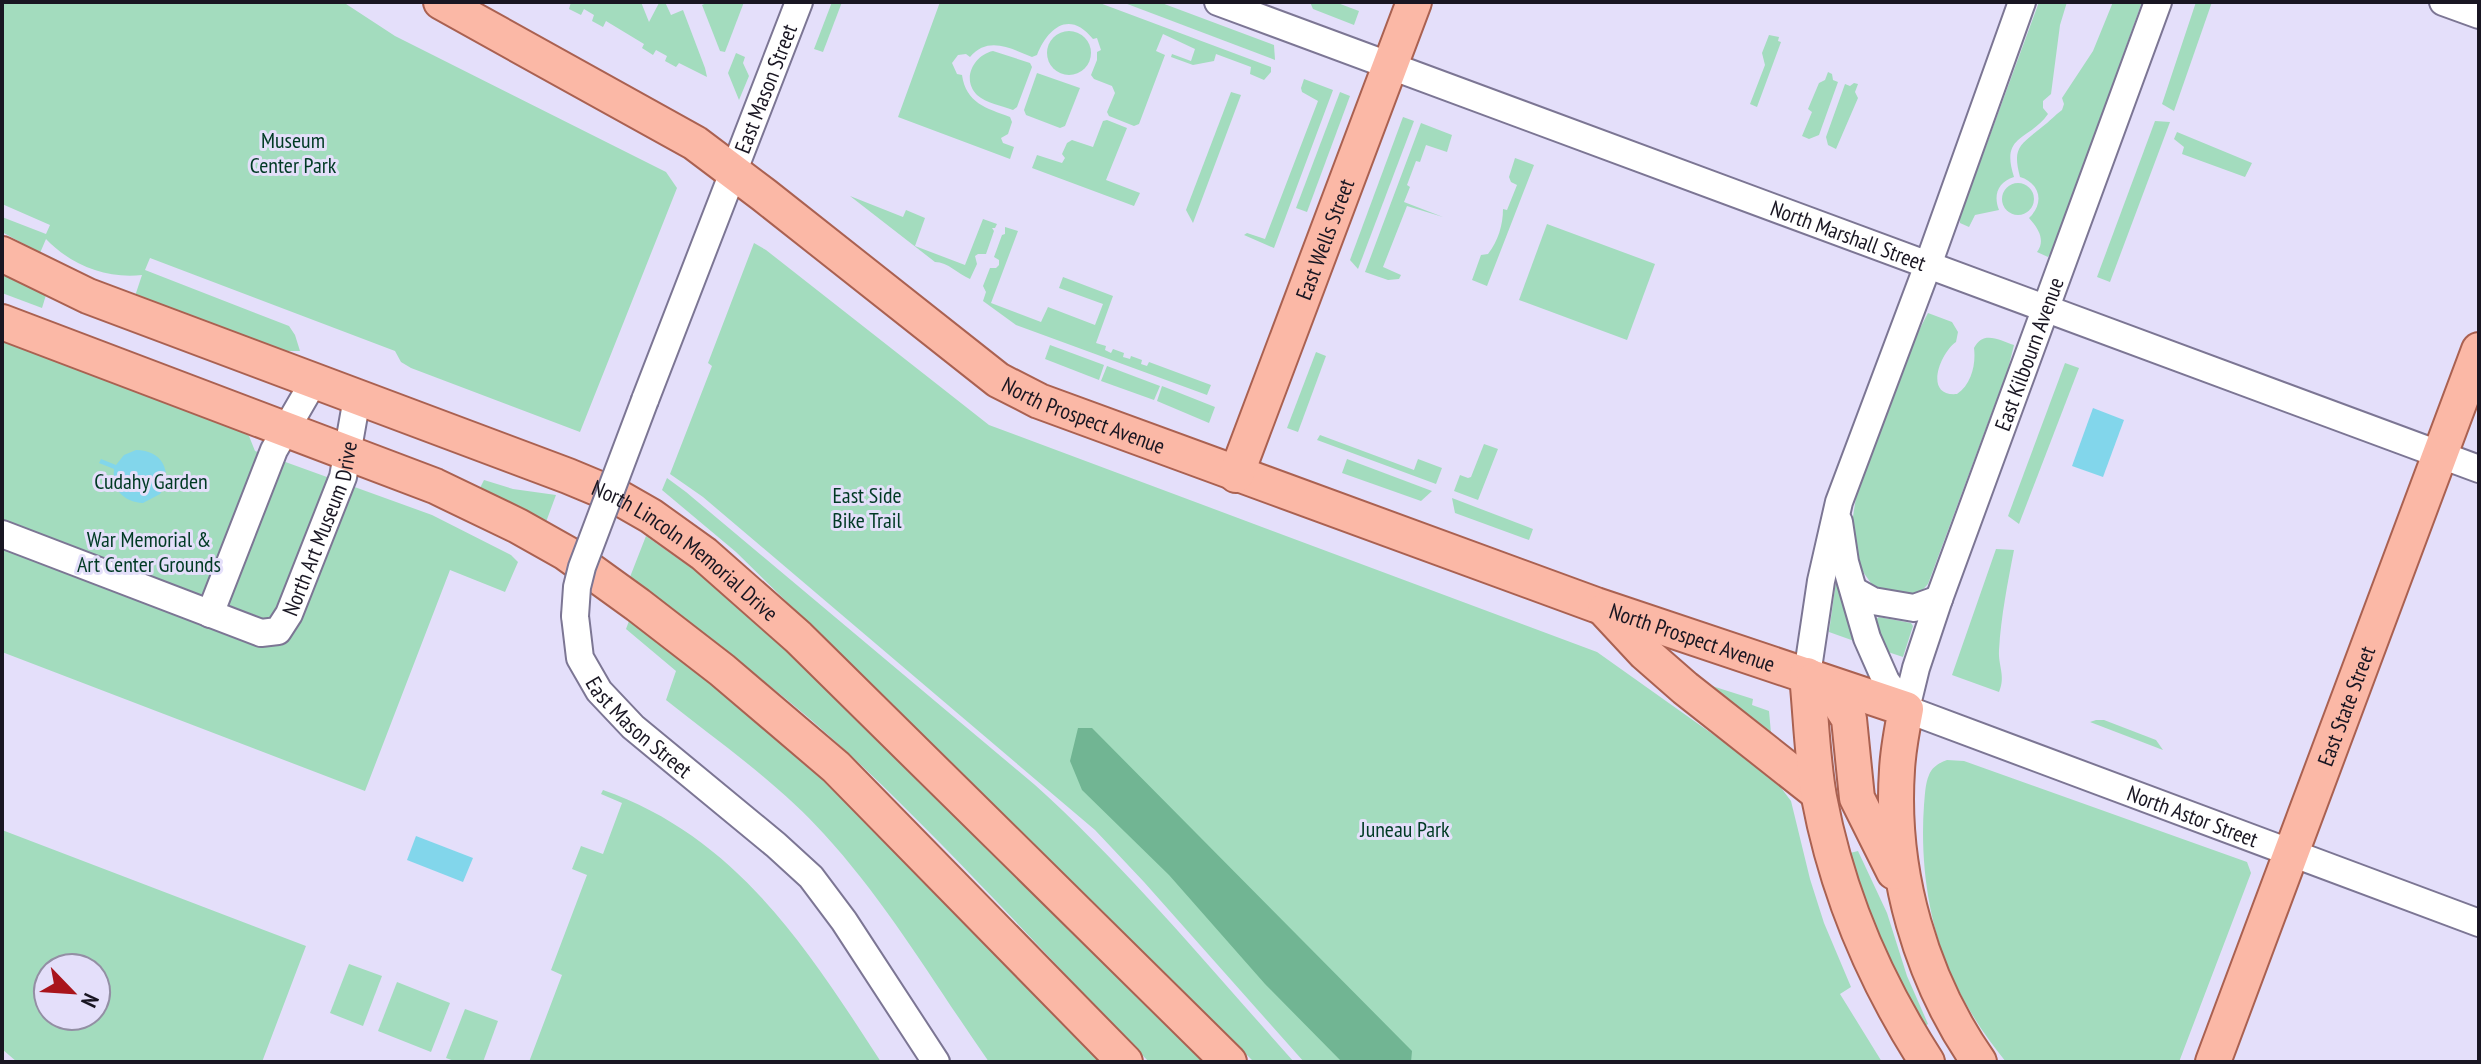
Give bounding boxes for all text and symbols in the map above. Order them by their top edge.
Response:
street label: East Mason Street [728,20,803,157]
park label: Museum Center Park [250,126,337,179]
street label: East Wells Street [1289,175,1360,304]
street label: North Marshall Street [1767,194,1930,277]
street label: East Kilbourn Avenue [1988,273,2070,434]
street label: North Prospect Avenue [997,370,1169,460]
street label: North Art Museum Drive [276,439,363,620]
park label: Cudahy Garden [94,467,208,495]
street label: North Lincoln Memorial Drive [588,474,784,627]
park label: East Side Bike Trail [832,481,903,534]
park label: War Memorial & Art Center Grounds [77,525,221,578]
street label: North Prospect Avenue [1606,597,1779,678]
street label: East State Street [2311,642,2381,770]
street label: East Mason Street [580,671,698,784]
street label: North Astor Street [2123,779,2262,853]
park label: Juneau Park [1359,815,1450,843]
north arrow [32,952,112,1032]
text: N [75,989,105,1012]

